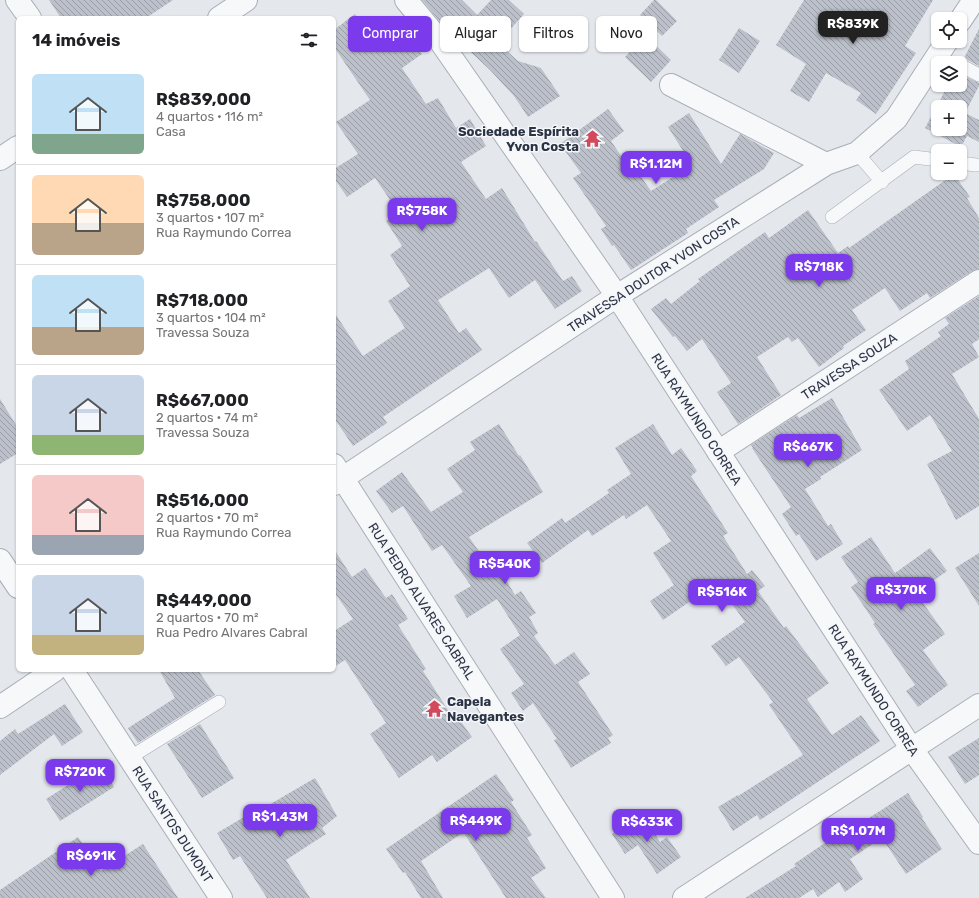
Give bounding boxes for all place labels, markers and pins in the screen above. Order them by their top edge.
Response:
pin: R$839K [820,11,886,45]
place label: Sociedade Espírita Yvon Costa [458,124,579,154]
temple icon: Sociedade Espírita Yvon Costa [582,128,602,148]
pin: R$1.12M [619,151,693,185]
pin: R$758K [389,198,455,232]
pin: R$718K [786,254,852,288]
pin: R$667K [775,434,841,468]
pin: R$540K [472,551,538,585]
pin: R$370K [868,577,934,611]
pin: R$516K [689,579,755,613]
place label: Capela Navegantes [447,694,524,724]
temple icon: Capela Navegantes [424,698,444,718]
pin: R$720K [47,759,113,793]
pin: R$1.43M [243,804,317,838]
pin: R$449K [443,808,509,842]
pin: R$633K [614,809,680,843]
pin: R$1.07M [821,818,895,852]
pin: R$691K [58,843,124,877]

